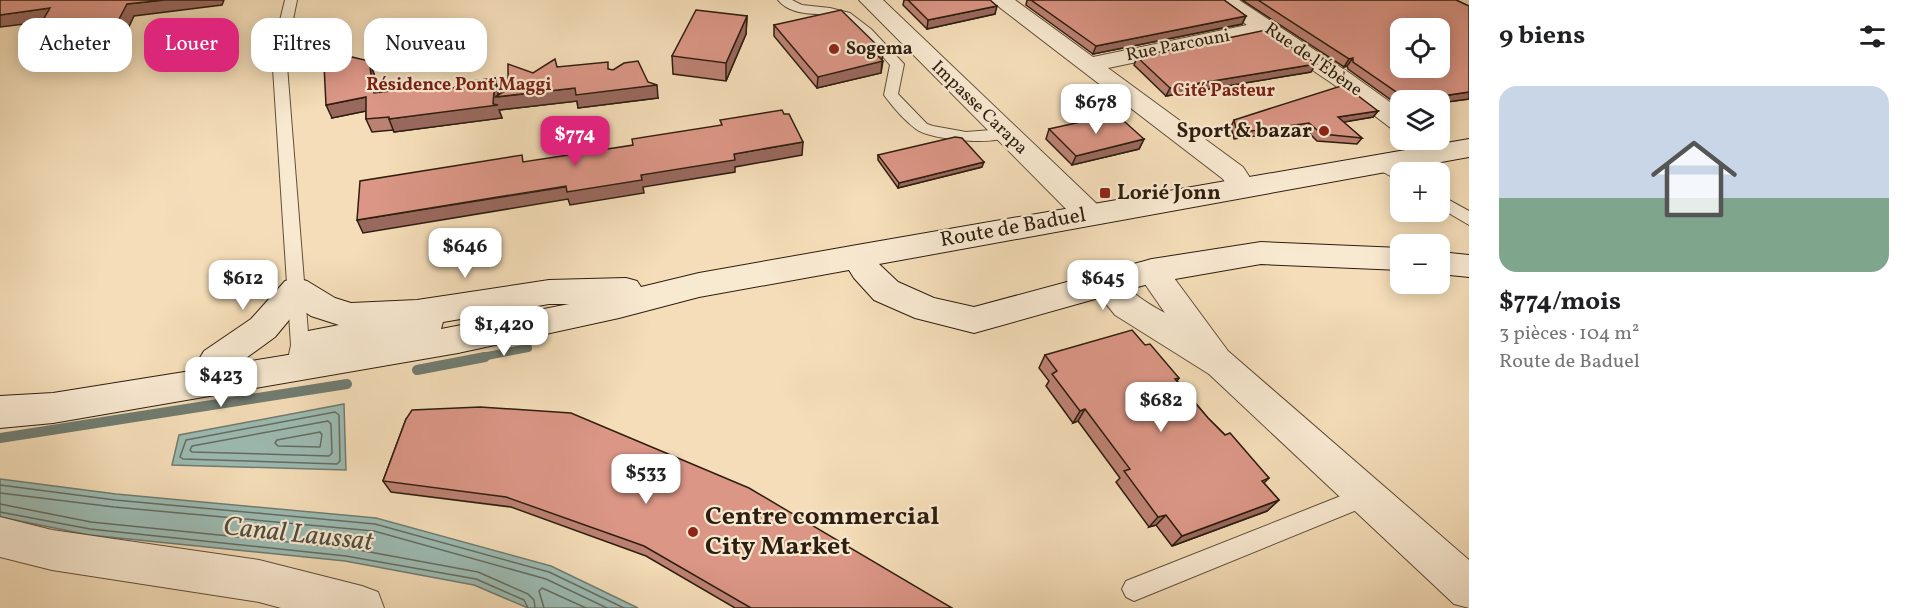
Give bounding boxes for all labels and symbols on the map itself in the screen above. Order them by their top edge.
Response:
street label: Rue de l'Ébène [1259,17,1367,103]
street label: Rue Parcouni [1124,24,1232,68]
place label: Sogema [846,37,913,62]
marker: Sogema [827,42,841,56]
street label: Impasse Carapa [925,55,1033,161]
district label: Résidence Pont Maggi [366,73,552,98]
district label: Cité Pasteur [1173,79,1276,104]
pin: $678 [1060,84,1132,135]
pin: $774 [539,116,611,167]
place label: Sport & bazar [1176,117,1312,146]
marker: Sport & bazar [1317,124,1331,138]
place label: Lorié Jonn [1117,179,1221,208]
marker: Lorié Jonn [1098,186,1112,200]
street label: Route de Baduel [938,201,1088,255]
pin: $646 [429,228,501,279]
pin: $612 [207,260,279,311]
pin: $645 [1067,260,1139,311]
pin: $1,420 [455,306,553,357]
pin: $423 [185,357,257,408]
pin: $682 [1125,382,1197,433]
pin: $533 [610,454,682,505]
place label: Centre commercial City Market [705,499,939,565]
water label: Canal Laussat [221,508,376,562]
marker: Centre commercial City Market [686,525,700,539]

